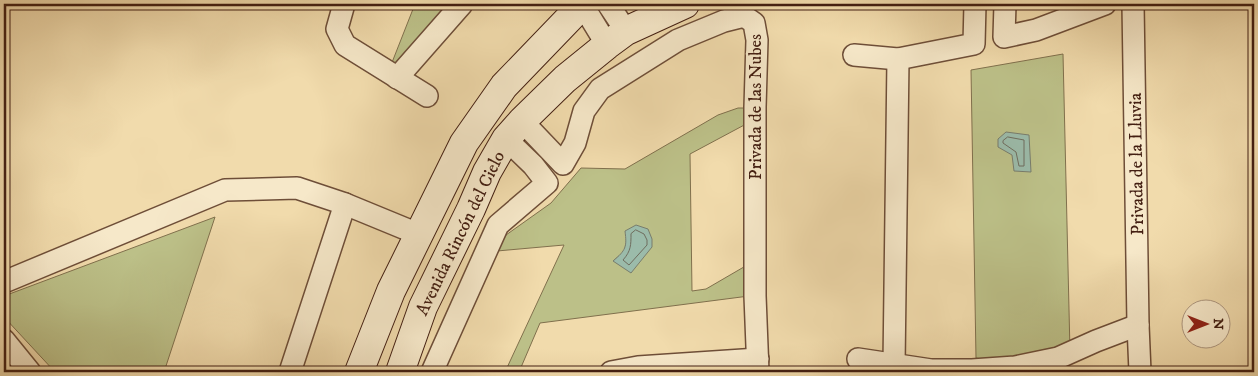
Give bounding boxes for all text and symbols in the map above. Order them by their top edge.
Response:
street label: Privada de las Nubes [745,34,767,180]
street label: Privada de la Lluvia [1125,92,1149,235]
street label: Avenida Rincón del Cielo [411,147,510,319]
north arrow [1180,298,1230,348]
text: N [1209,318,1227,330]

